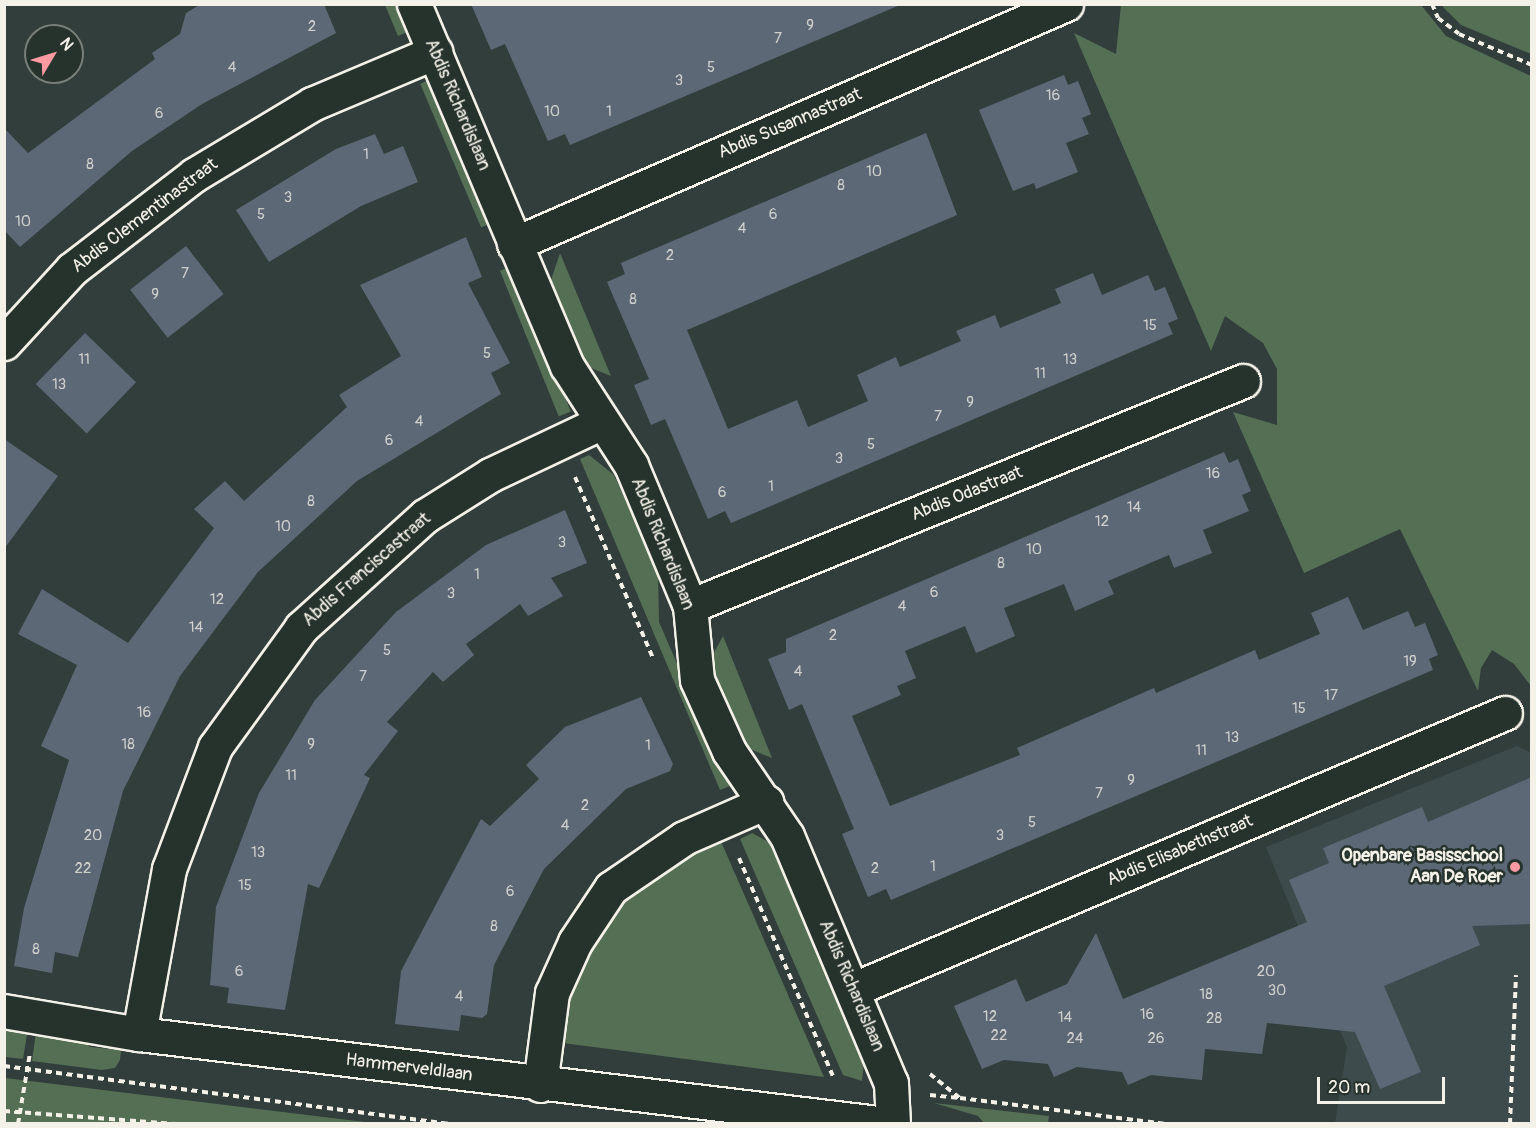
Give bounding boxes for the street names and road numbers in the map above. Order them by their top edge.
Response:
street label: Abdis Richardislaan [420,36,494,174]
street label: Abdis Susannastraat [715,84,865,164]
street label: Abdis Clementinastraat [68,154,222,278]
street label: Abdis Odastraat [908,462,1026,526]
street label: Abdis Richardislaan [626,475,698,613]
street label: Abdis Franciscastraat [298,508,436,632]
street label: Abdis Elisabethstraat [1104,811,1256,891]
street label: Abdis Richardislaan [814,917,888,1055]
street label: Hammerveldlaan [344,1049,474,1087]

